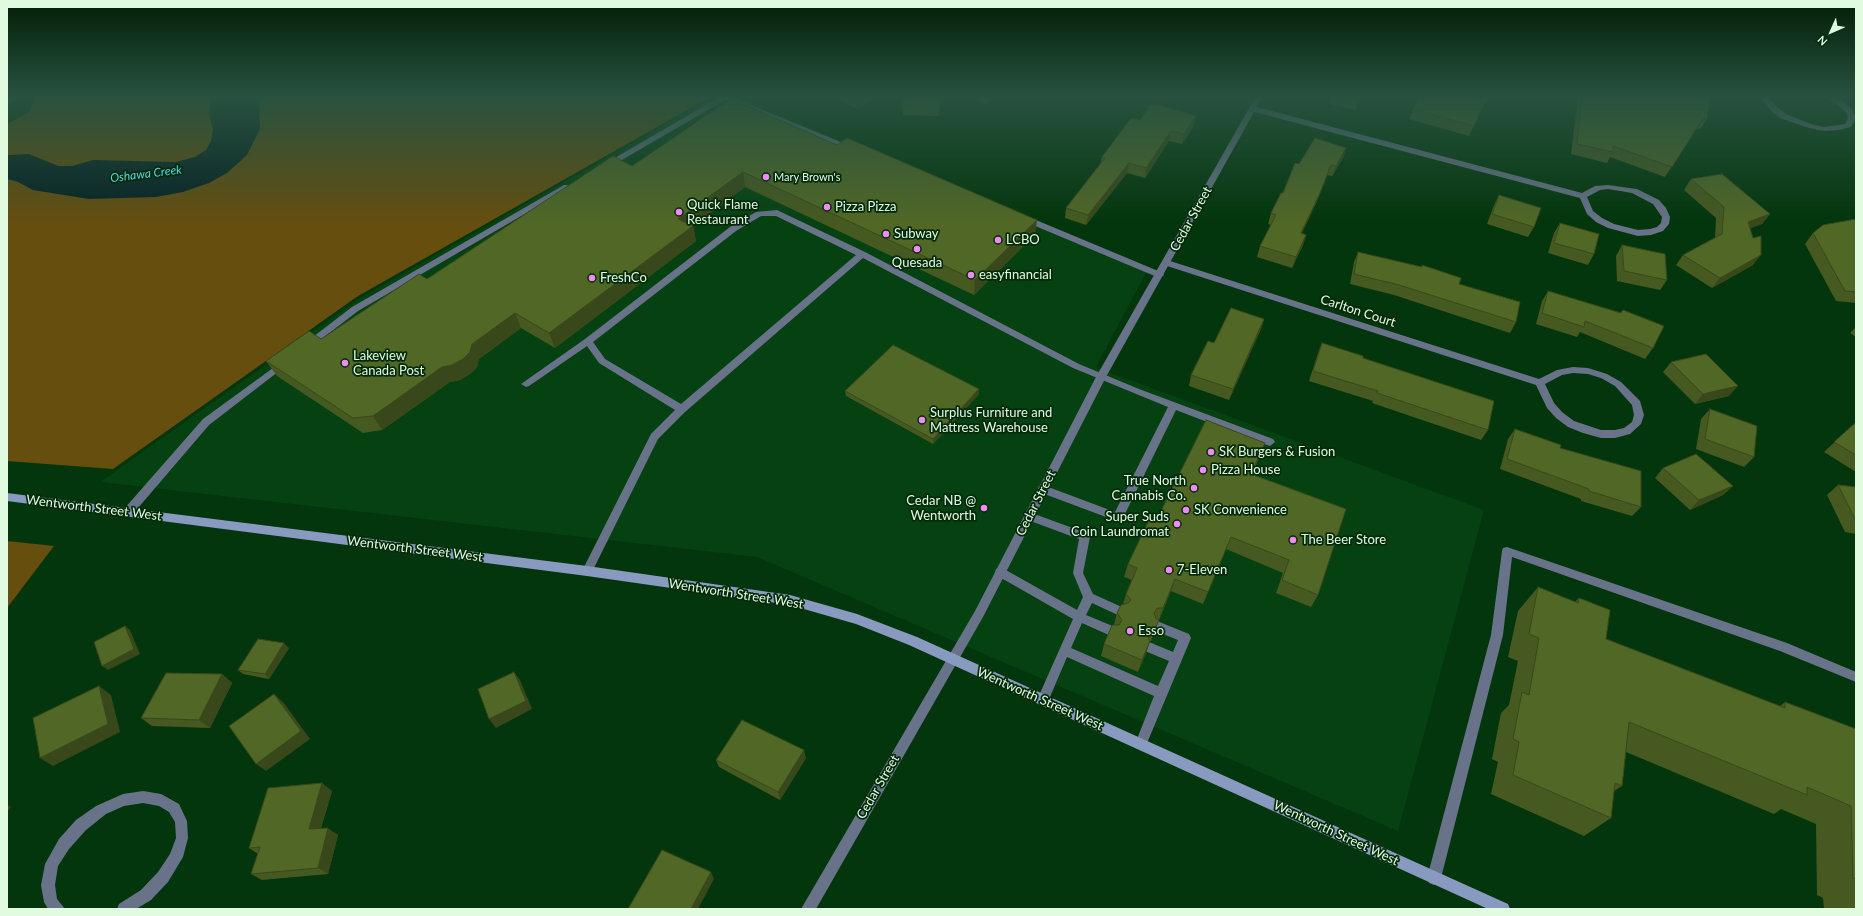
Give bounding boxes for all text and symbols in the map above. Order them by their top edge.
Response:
north arrow [1811,12,1851,52]
text: N [1815,33,1830,48]
water label: Oshawa Creek [109,162,183,186]
place label: Mary Brown's [774,170,841,184]
marker: Mary Brown's [761,172,771,182]
street label: Cedar Street [1167,184,1215,254]
place label: Quick Flame Restaurant [687,197,758,228]
place label: Pizza Pizza [835,199,897,215]
marker: Pizza Pizza [822,202,832,212]
marker: Quick Flame Restaurant [674,207,684,217]
place label: Subway [894,226,939,242]
marker: Subway [881,229,891,239]
place label: LCBO [1006,232,1040,248]
marker: LCBO [993,235,1003,245]
marker: Quesada [912,244,922,254]
place label: Quesada [892,255,942,271]
place label: easyfinancial [979,267,1052,283]
place label: FreshCo [600,270,647,286]
marker: easyfinancial [966,270,976,280]
marker: FreshCo [587,273,597,283]
street label: Carlton Court [1318,292,1398,330]
place label: Lakeview Canada Post [353,348,424,379]
marker: Lakeview Canada Post [340,358,350,368]
place label: Surplus Furniture and Mattress Warehouse [930,405,1052,436]
marker: Surplus Furniture and Mattress Warehouse [917,415,927,425]
place label: SK Burgers & Fusion [1219,444,1335,460]
marker: SK Burgers & Fusion [1206,447,1216,457]
place label: Pizza House [1211,462,1280,478]
marker: Pizza House [1198,465,1208,475]
street label: Cedar Street [1013,468,1059,538]
place label: True North Cannabis Co. [1112,473,1186,504]
marker: True North Cannabis Co. [1189,483,1199,493]
street label: Wentworth Street West [25,492,163,524]
place label: Cedar NB @ Wentworth [906,493,976,524]
place label: SK Convenience [1194,502,1287,518]
marker: Cedar NB @ Wentworth [979,503,989,513]
marker: SK Convenience [1181,505,1191,515]
place label: Super Suds Coin Laundromat [1071,509,1169,540]
marker: Super Suds Coin Laundromat [1172,519,1182,529]
place label: The Beer Store [1301,532,1386,548]
street label: Wentworth Street West [346,533,484,565]
marker: The Beer Store [1288,535,1298,545]
place label: 7-Eleven [1177,562,1227,578]
marker: 7-Eleven [1164,565,1174,575]
street label: Wentworth Street West [667,576,805,612]
place label: Esso [1138,623,1164,639]
marker: Esso [1125,626,1135,636]
street label: Wentworth Street West [975,664,1105,734]
street label: Cedar Street [853,752,903,822]
street label: Wentworth Street West [1271,797,1401,869]

